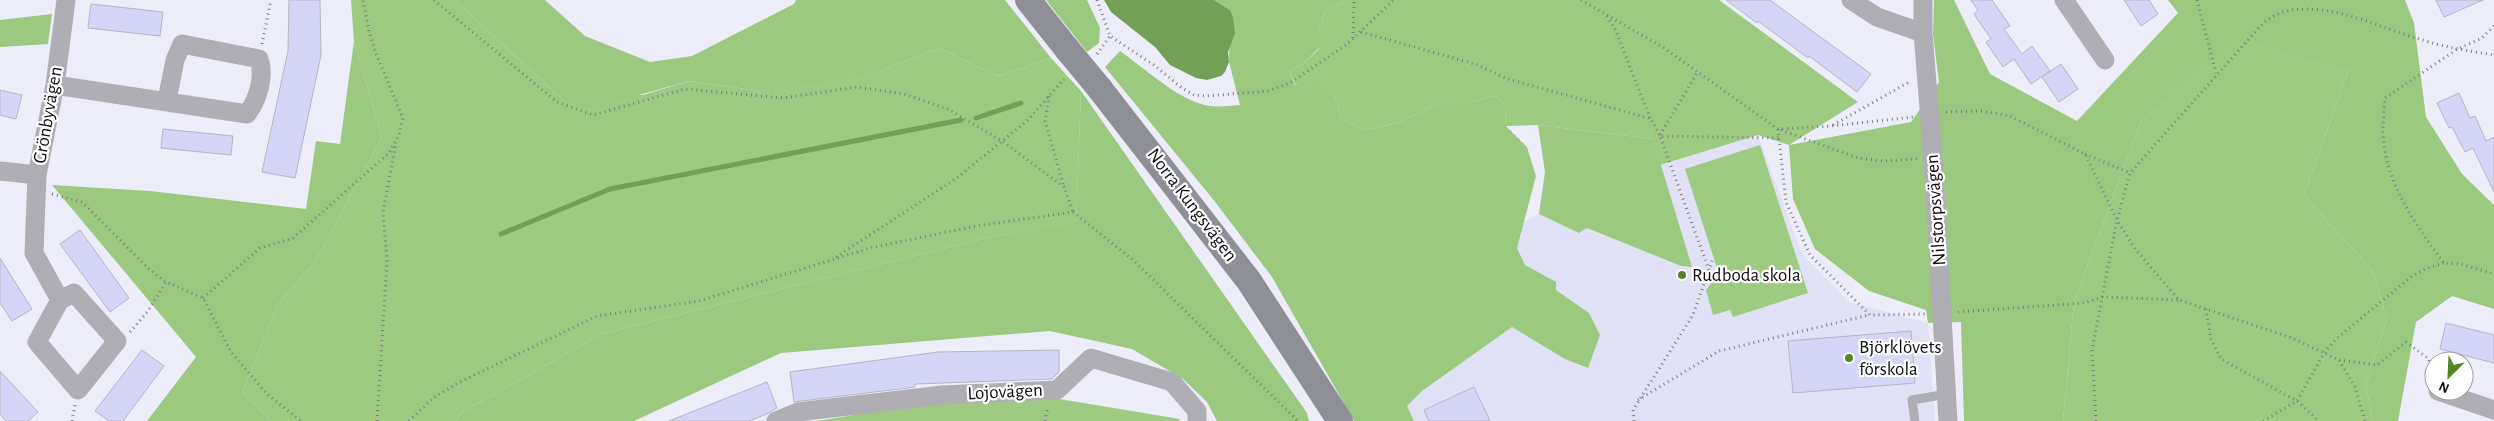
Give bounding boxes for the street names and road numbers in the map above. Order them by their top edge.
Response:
street label: Grönbyvägen [30,65,66,165]
street label: Norra Kungsvägen [1144,145,1240,265]
street label: Nilstorpsvägen [1923,154,1949,266]
street label: Lojovägen [967,381,1043,403]

